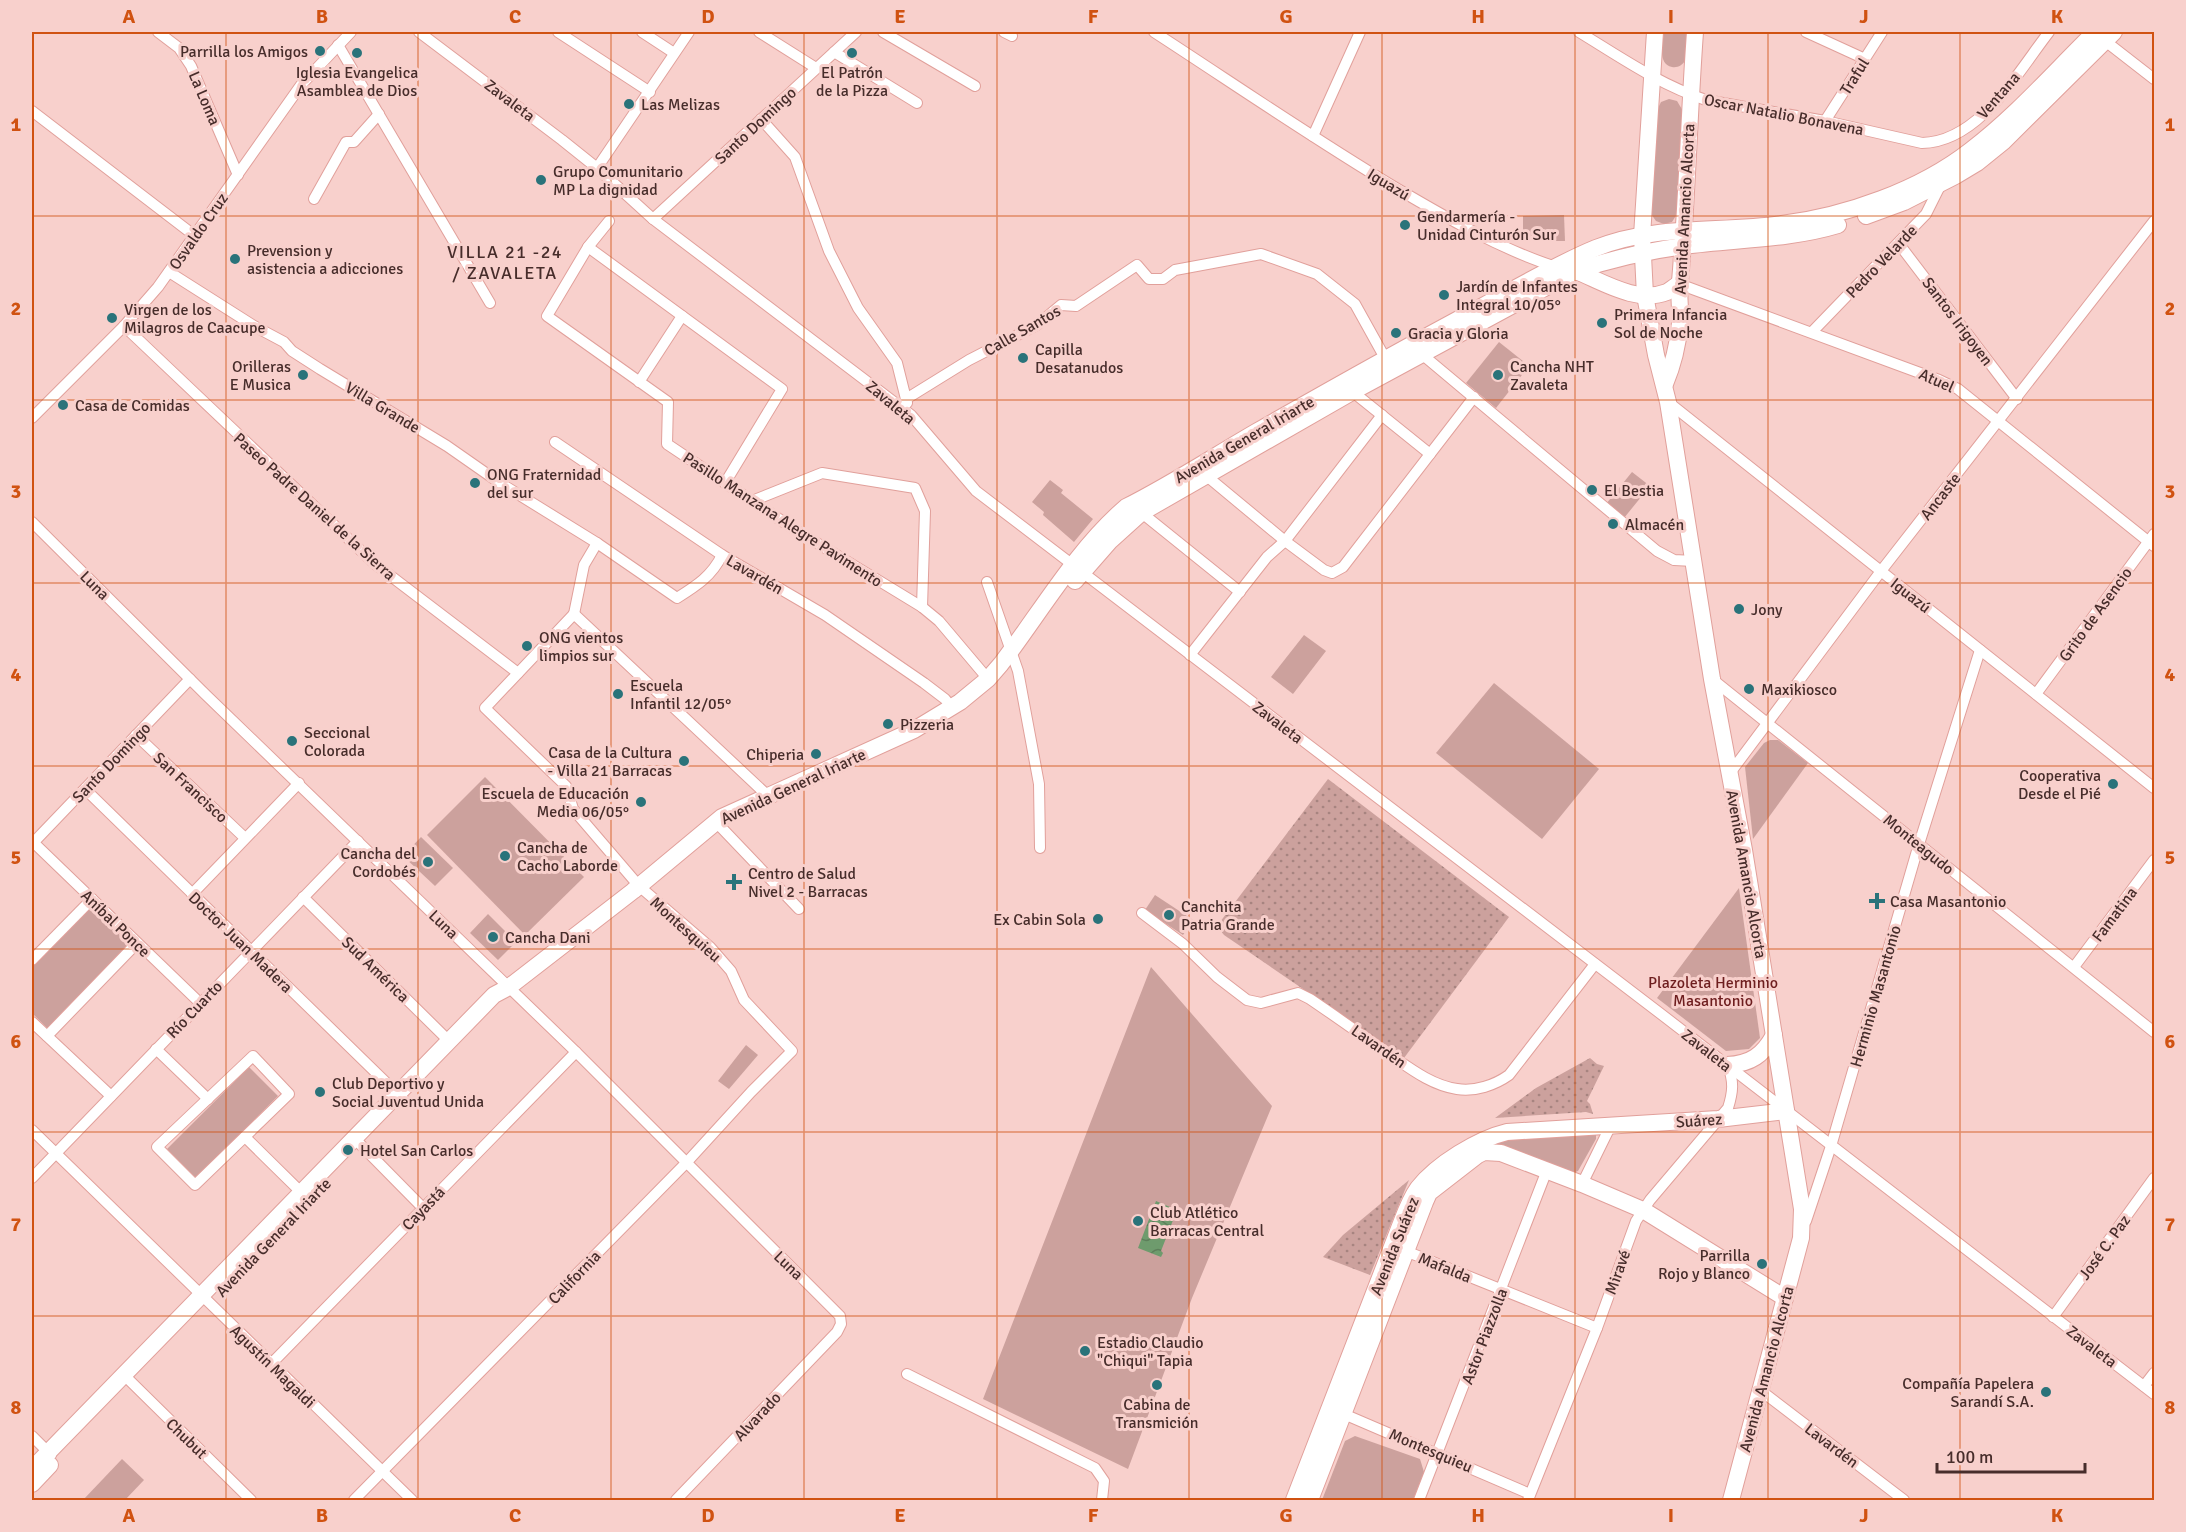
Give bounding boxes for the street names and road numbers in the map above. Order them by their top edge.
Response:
street label: Traful [1836,54,1874,99]
street label: La Loma [184,68,224,129]
street label: Ventana [1973,68,2025,123]
street label: Zavaleta [480,75,539,126]
street label: Santo Domingo [711,83,801,169]
street label: Oscar Natalio Bonavena [1702,90,1865,140]
street label: Avenida Amancio Alcorta [1671,123,1699,295]
street label: Iguazú [1364,164,1413,205]
street label: Osvaldo Cruz [165,189,233,274]
street label: Pedro Velarde [1842,221,1922,302]
street label: Santos Irigoyen [1917,273,1997,370]
street label: Calle Santos [981,301,1064,361]
street label: Atuel [1916,364,1958,398]
street label: Zavaleta [862,376,919,429]
street label: Villa Grande [341,378,424,438]
street label: Avenida General Iriarte [1171,392,1318,488]
street label: Paseo Padre Daniel de la Sierra [229,429,399,585]
street label: Pasillo Manzana Alegre Pavimento [679,448,886,592]
street label: Ancaste [1916,469,1965,524]
street label: Lavardén [722,551,787,599]
street label: Grito de Asencio [2055,563,2137,666]
street label: Luna [75,567,113,605]
street label: Iguazú [1886,574,1935,618]
street label: Zavaleta [1248,697,1307,748]
street label: Santo Domingo [68,718,155,807]
street label: Avenida General Iriarte [718,744,869,829]
street label: San Francisco [149,748,232,827]
street label: Avenida Amancio Alcorta [1721,788,1771,960]
street label: Monteagudo [1879,810,1958,879]
street label: Famatina [2088,883,2142,946]
street label: Aníbal Ponce [76,886,154,962]
street label: Doctor Juan Madera [184,888,297,998]
street label: Montesquieu [646,893,725,967]
street label: Luna [424,906,462,944]
street label: Herminio Masantonio [1846,923,1906,1070]
street label: Sud América [337,933,413,1007]
street label: Río Cuarto [162,977,227,1043]
street label: Lavardén [1347,1021,1410,1073]
street label: Zavaleta [1677,1025,1735,1077]
street label: Suárez [1675,1109,1723,1133]
street label: Avenida General Iriarte [212,1174,336,1301]
street label: Cayastá [398,1182,450,1235]
street label: Avenida Suárez [1366,1194,1424,1298]
street label: José C. Paz [2075,1211,2135,1284]
street label: California [544,1247,605,1309]
street label: Luna [769,1247,807,1285]
street label: Miravé [1601,1247,1635,1297]
street label: Mafalda [1415,1248,1474,1288]
street label: Avenida Amancio Alcorta [1735,1284,1799,1454]
street label: Astor Piazzolla [1457,1286,1512,1387]
street label: Agustín Magaldi [225,1321,319,1412]
street label: Zavaleta [2062,1321,2121,1372]
street label: Alvarado [730,1388,786,1445]
street label: Chubut [161,1414,211,1464]
street label: Lavardén [1800,1419,1862,1473]
street label: Montesquieu [1386,1424,1475,1477]

